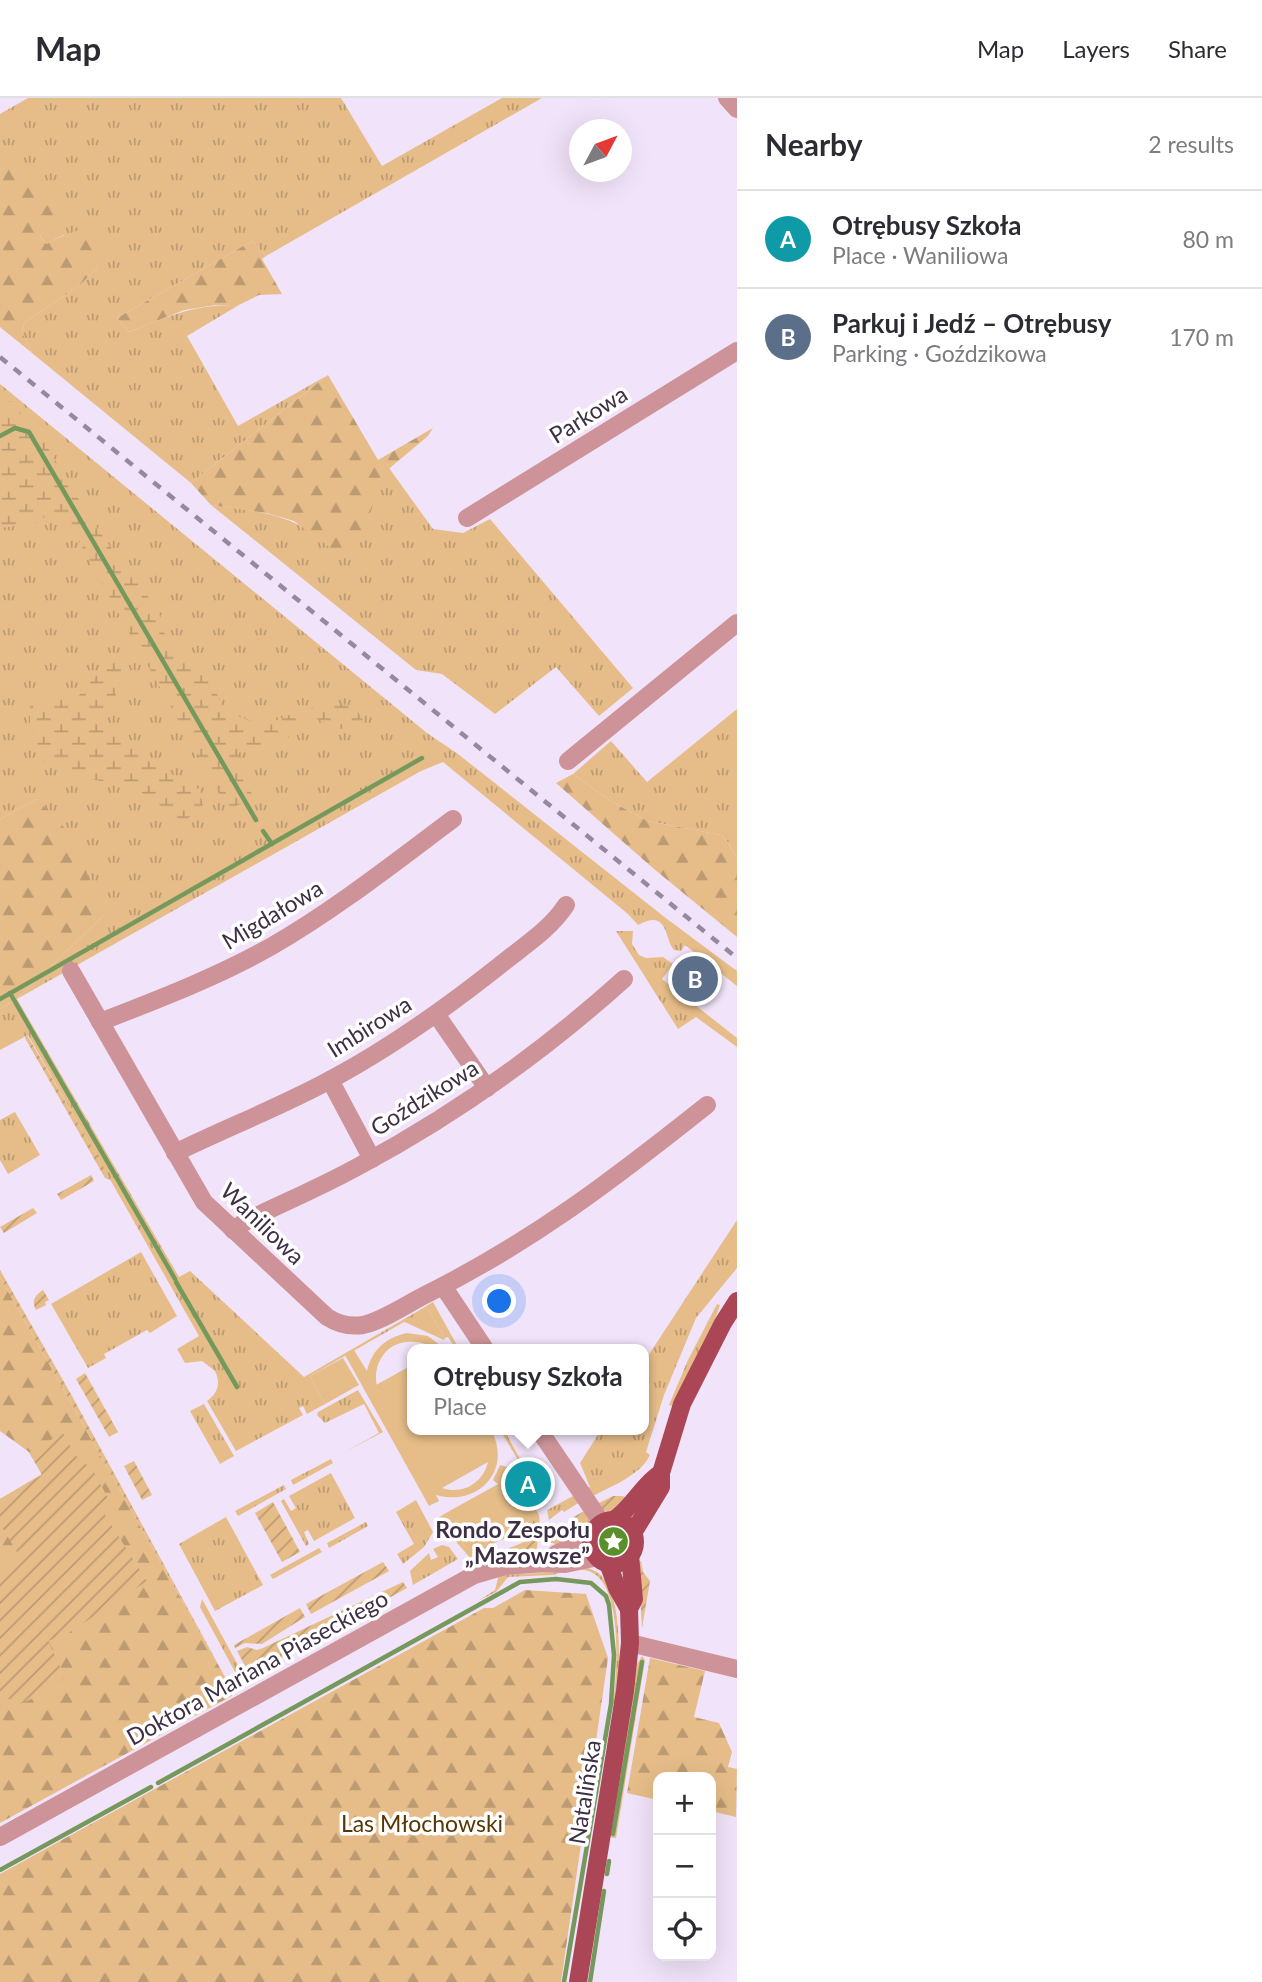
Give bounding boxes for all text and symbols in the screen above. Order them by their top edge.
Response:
text: Map [35,28,101,68]
text: Map [977,34,1024,63]
text: Layers [1062,34,1130,63]
text: Share [1168,34,1227,63]
north arrow [569,119,632,182]
text: Nearby [765,126,863,162]
text: 2 results [1148,130,1234,158]
text: Otrębusy Szkoła [832,209,1022,241]
text: A [780,225,796,253]
text: 80 m [1183,225,1234,253]
text: Place · Waniliowa [832,241,1008,269]
text: Parkuj i Jedź – Otrębusy [832,307,1111,339]
text: B [780,323,796,351]
text: 170 m [1169,323,1234,351]
text: Parking · Goździkowa [832,339,1047,367]
street label: Parkowa [544,379,632,449]
street label: Migdałowa [217,873,327,955]
pin: B [672,953,718,1005]
street label: Imbirowa [322,989,416,1063]
street label: Goździkowa [365,1053,483,1141]
street label: Waniliowa [215,1176,311,1270]
your location [482,1284,516,1318]
popup [407,1344,649,1435]
text: Otrębusy Szkoła [433,1360,623,1392]
text: Place [433,1392,487,1420]
pin: A [505,1458,551,1510]
place label: Rondo Zespołu „Mazowsze” [435,1515,590,1569]
place icon: Rondo Zespołu „Mazowsze” [596,1525,630,1559]
street label: Doktora Mariana Piaseckiego [121,1583,393,1751]
street label: Natalińska [562,1738,606,1846]
map controls [653,1772,716,1961]
button: + [653,1772,716,1835]
park label: Las Młochowski [341,1809,503,1837]
button: − [653,1835,716,1898]
button: locate [653,1898,716,1961]

